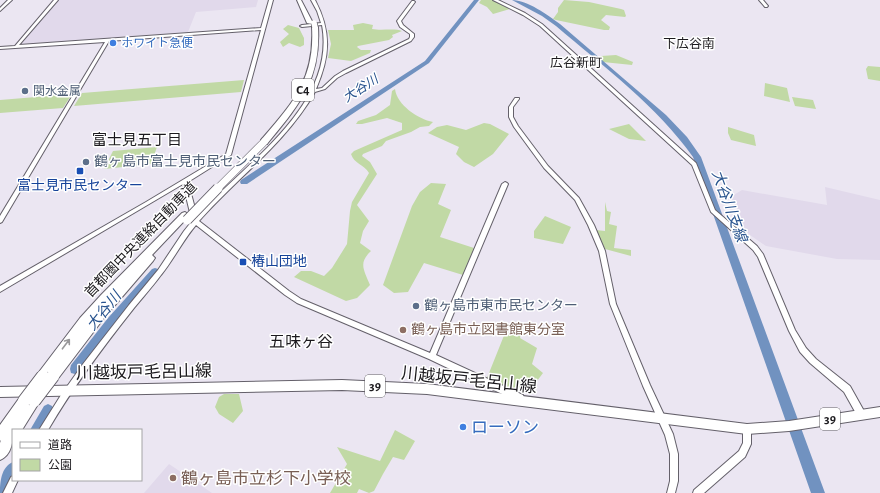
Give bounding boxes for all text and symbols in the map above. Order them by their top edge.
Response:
place label: ホワイト急便 [121,36,193,49]
district label: 下広谷南 [663,37,715,51]
marker: ホワイト急便 [108,38,118,48]
district label: 広谷新町 [550,56,602,70]
water label: 大谷川 [341,71,383,105]
road number: C4 [292,79,314,101]
place label: 関水金属 [33,85,81,97]
marker: 関水金属 [20,86,30,96]
district label: 富士見五丁目 [92,132,182,148]
place label: 鶴ヶ島市富士見市民センター [94,154,276,169]
marker: 鶴ヶ島市富士見市民センター [81,157,91,167]
marker: 富士見市民センター [75,166,85,176]
water label: 大谷川支線 [709,168,750,246]
place label: 富士見市民センター [17,178,143,193]
street label: 首都圏中央連絡自動車道 [82,179,200,300]
place label: 椿山団地 [251,254,307,269]
marker: 椿山団地 [238,257,248,267]
water label: 大谷川 [83,287,125,333]
place label: 鶴ヶ島市東市民センター [424,298,578,313]
marker: 鶴ヶ島市東市民センター [411,301,421,311]
place label: 鶴ヶ島市立図書館東分室 [411,322,565,337]
marker: 鶴ヶ島市立図書館東分室 [398,325,408,335]
district label: 五味ヶ谷 [269,333,333,350]
one-way arrow [62,339,70,350]
street label: 川越坂戸毛呂山線 [76,361,212,382]
street label: 川越坂戸毛呂山線 [400,363,538,396]
road number: 39 [365,375,385,397]
road number: 39 [820,408,840,430]
place label: ローソン [471,419,539,436]
marker: ローソン [458,422,468,432]
legend [12,429,142,481]
text: 道路 [48,438,72,451]
text: 公園 [48,459,72,471]
place label: 鶴ヶ島市立杉下小学校 [181,469,351,487]
marker: 鶴ヶ島市立杉下小学校 [168,473,178,483]

